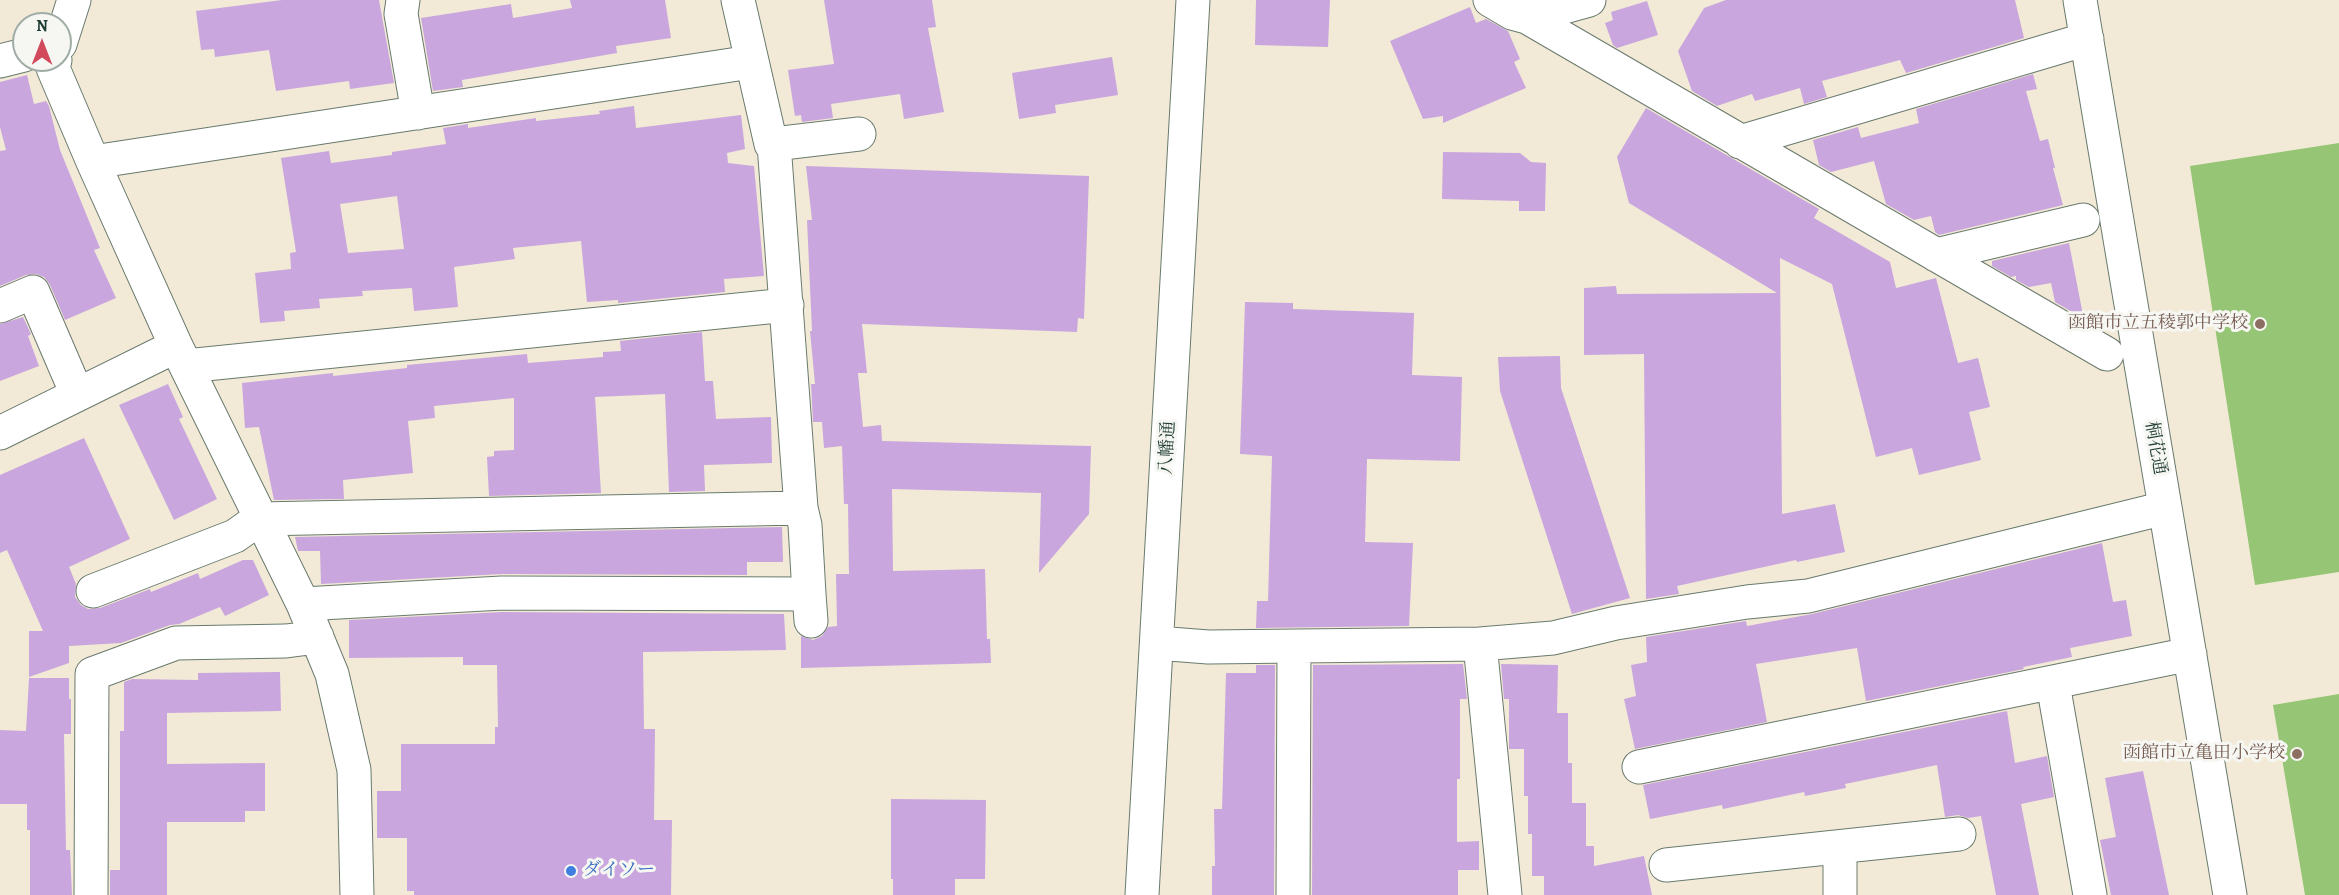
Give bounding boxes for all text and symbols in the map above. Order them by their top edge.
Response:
north arrow [12,12,72,72]
text: N [36,15,48,37]
place label: 函館市立五稜郭中学校 [2068,313,2248,335]
marker: 函館市立五稜郭中学校 [2253,317,2267,331]
street label: 八幡通 [1156,420,1180,476]
street label: 桐花通 [2140,420,2170,476]
place label: 函館市立亀田小学校 [2123,743,2285,765]
marker: 函館市立亀田小学校 [2290,747,2304,761]
place label: ダイソー [583,860,655,882]
marker: ダイソー [564,864,578,878]

